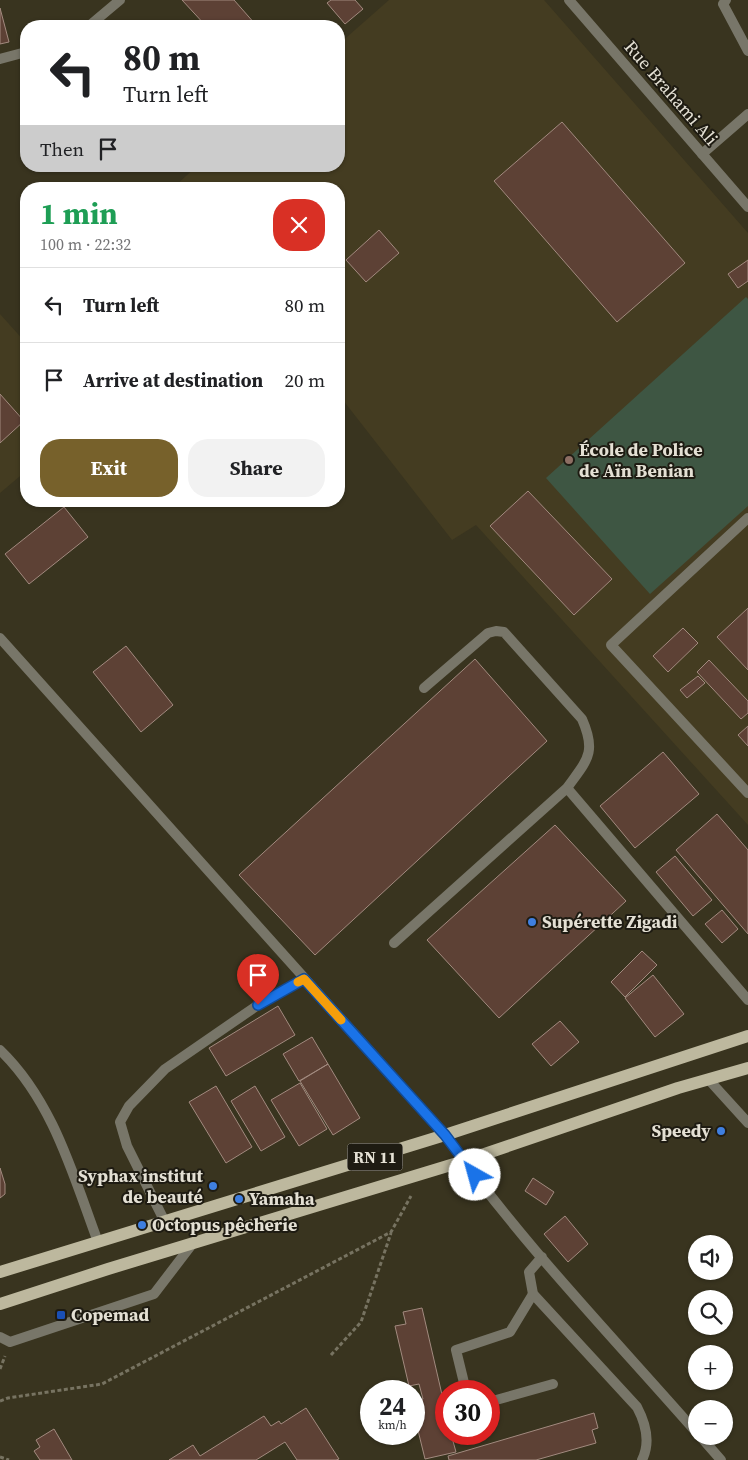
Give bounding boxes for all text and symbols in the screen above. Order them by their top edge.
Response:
text: 80 m [123,34,200,82]
street label: Rue Brahami Ali [619,35,724,150]
icon: left [40,40,105,105]
text: Turn left [123,79,208,109]
icon: arrive [94,135,122,163]
text: Then [40,136,84,162]
text: 1 min [40,193,118,234]
button: close [273,199,325,251]
text: 100 m · 22:32 [40,233,131,255]
icon: left [40,291,68,319]
text: Turn left [83,292,159,318]
text: 80 m [284,292,325,318]
icon: arrive [40,366,68,394]
text: Arrive at destination [83,367,263,393]
text: 20 m [284,367,325,393]
place label: École de Police de Aïn Benian [579,437,703,483]
button: Exit [40,439,178,497]
button: Share [188,439,325,497]
marker: École de Police de Aïn Benian [563,454,575,466]
place label: Supérette Zigadi [542,909,678,934]
marker: Supérette Zigadi [526,916,538,928]
pin [237,954,279,1005]
icon: arrive [244,961,272,989]
place label: Speedy [651,1118,711,1143]
marker: Speedy [715,1125,727,1137]
road number: RN 11 [348,1144,402,1170]
position arrow [448,1148,500,1200]
place label: Syphax institut de beauté [78,1163,204,1209]
marker: Syphax institut de beauté [207,1180,219,1192]
place label: Yamaha [249,1186,315,1211]
marker: Yamaha [233,1193,245,1205]
place label: Octopus pêcherie [152,1212,297,1237]
marker: Octopus pêcherie [136,1219,148,1231]
map controls [688,1235,733,1445]
button: sound [688,1235,733,1280]
button: search [688,1290,733,1335]
place label: Copemad [71,1302,149,1327]
marker: Copemad [55,1309,67,1321]
button: + [688,1345,733,1390]
speed limit sign: 30 [435,1380,500,1445]
text: 24 [379,1389,406,1423]
button: − [688,1400,733,1445]
text: km/h [378,1417,407,1433]

